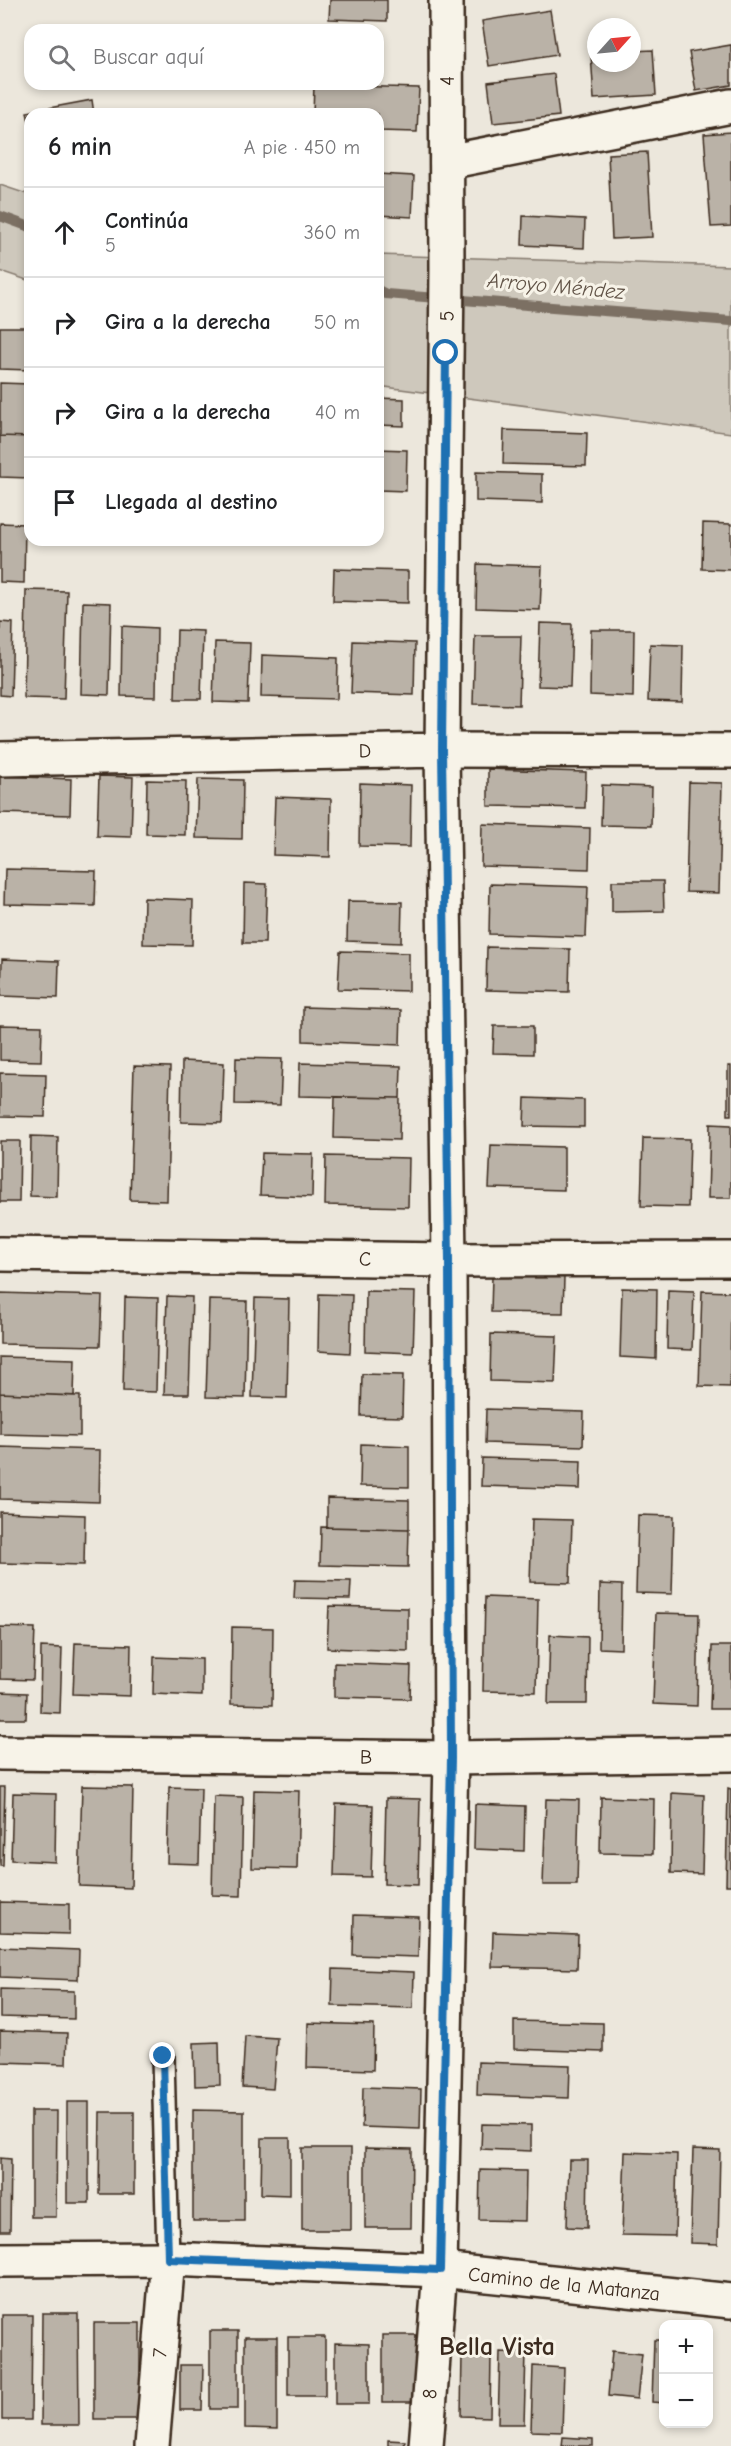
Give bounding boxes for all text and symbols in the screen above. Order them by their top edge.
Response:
north arrow [587,18,641,72]
search box [24,24,384,90]
icon: search [45,41,78,74]
text: Buscar aquí [93,44,204,70]
street label: 4 [436,76,459,86]
text: 6 min [48,132,112,162]
text: A pie · 450 m [244,136,360,159]
text: Continúa [105,208,189,234]
icon: ahead [48,216,81,249]
text: 360 m [304,221,360,244]
text: 5 [105,234,116,257]
water label: Arroyo Méndez [486,268,627,304]
icon: right [48,306,81,339]
text: Gira a la derecha [105,309,271,335]
street label: 5 [435,310,459,322]
text: 50 m [314,311,360,334]
route start [432,339,458,365]
icon: right [48,396,81,429]
text: Gira a la derecha [105,399,271,425]
text: 40 m [315,401,360,424]
icon: arrive [48,486,81,519]
text: Llegada al destino [105,489,278,515]
street label: D [359,739,371,763]
street label: C [359,1247,371,1271]
street label: B [360,1745,372,1769]
route end [149,2042,175,2068]
street label: Camino de la Matanza [467,2262,661,2306]
map controls [659,2320,713,2428]
button: + [659,2320,713,2374]
district label: Bella Vista [439,2332,555,2362]
street label: 7 [148,2347,172,2359]
button: − [659,2374,713,2428]
street label: 8 [418,2388,442,2400]

